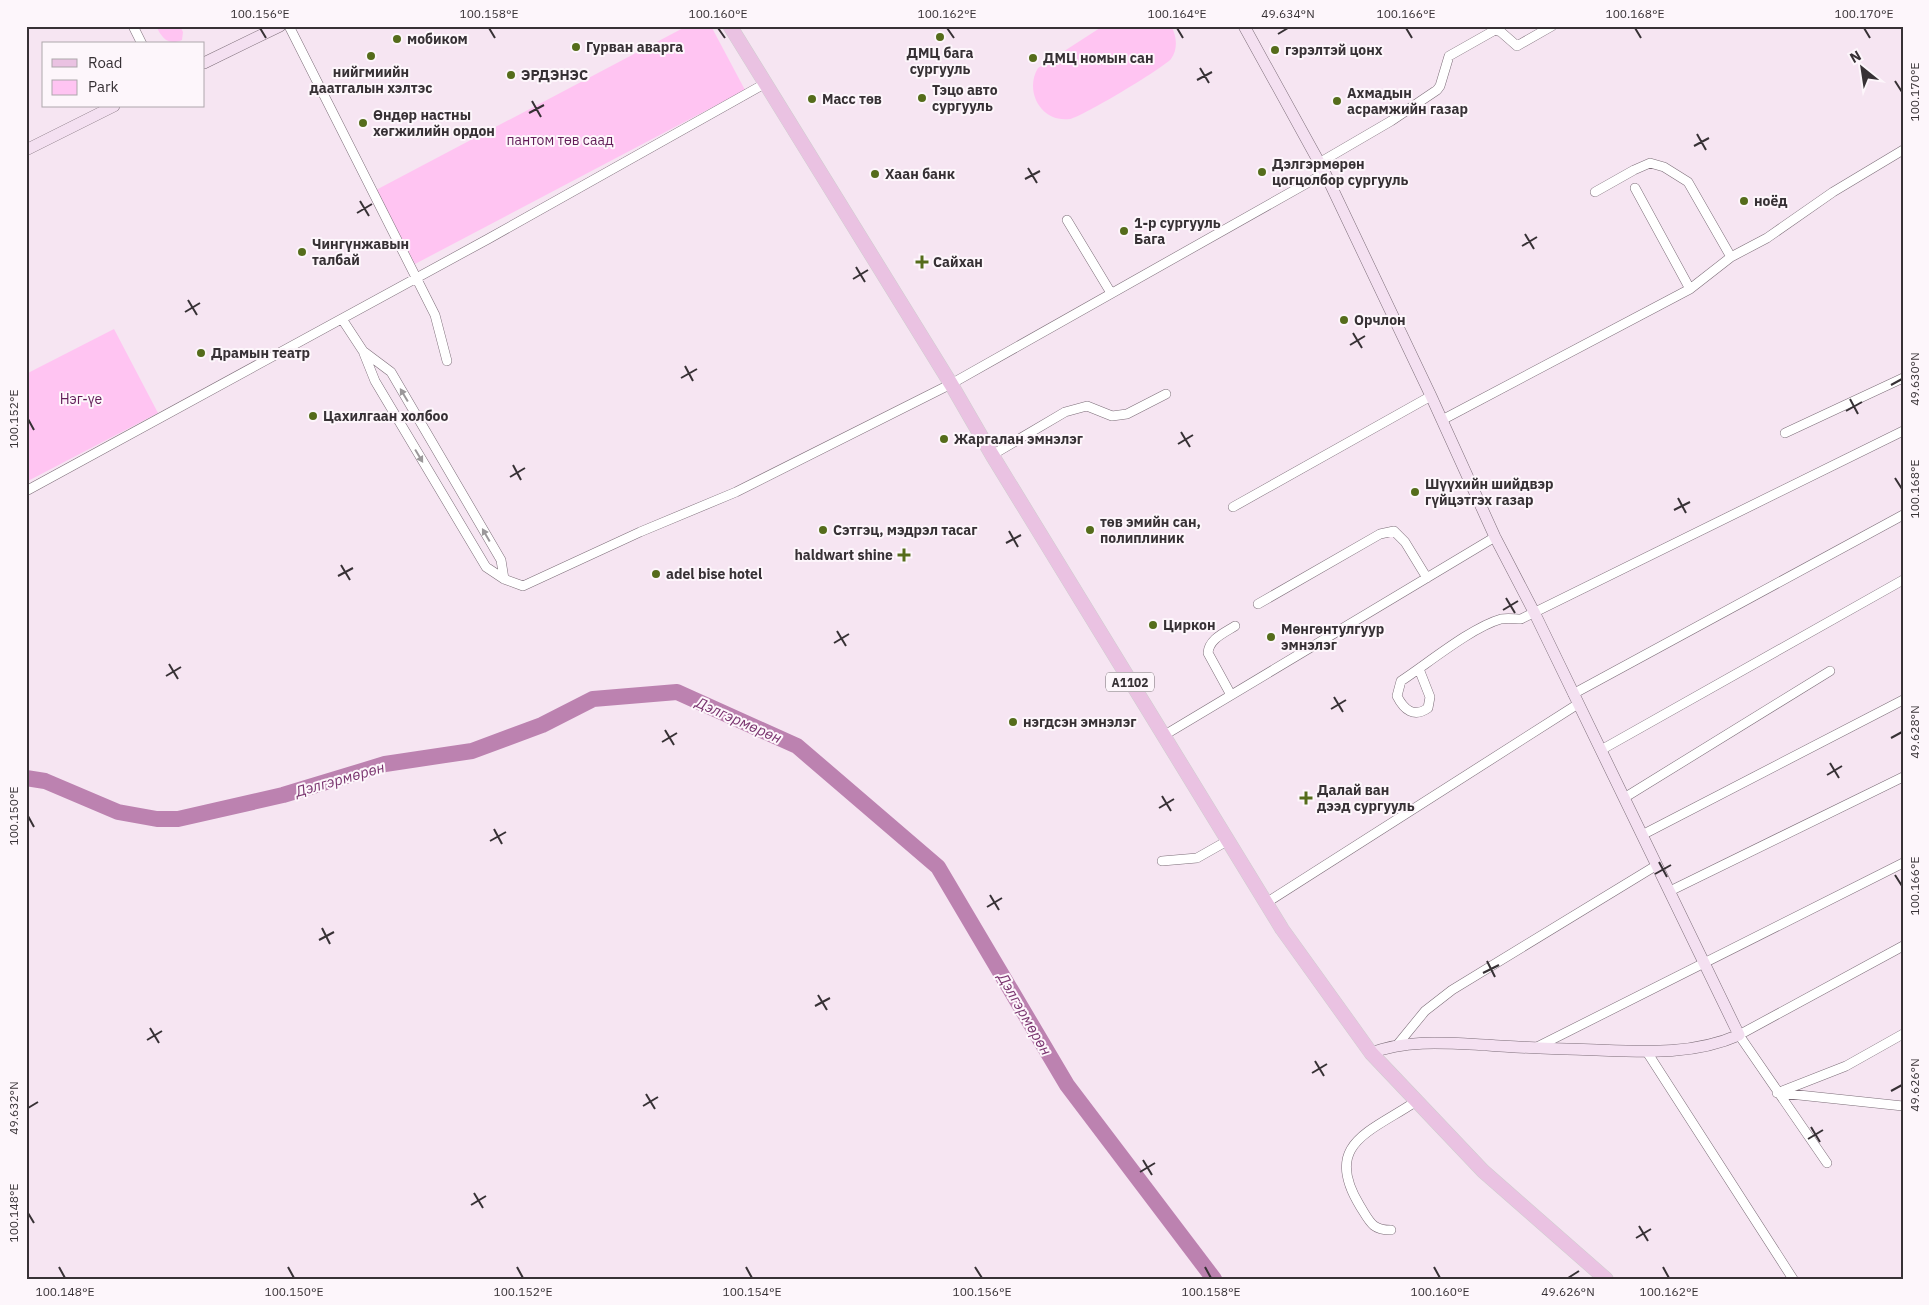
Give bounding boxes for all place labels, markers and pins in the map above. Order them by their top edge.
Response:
place label: мобиком [407,30,468,48]
marker: ДМЦ бага сургууль [934,31,946,43]
marker: мобиком [391,33,403,45]
place label: Гурван аварга [586,38,683,56]
marker: Гурван аварга [570,41,582,53]
place label: гэрэлтэй цонх [1285,41,1383,59]
place label: ДМЦ бага сургууль [906,44,974,78]
marker: гэрэлтэй цонх [1269,44,1281,56]
place label: ДМЦ номын сан [1043,49,1154,67]
marker: нийгмиийн даатгалын хэлтэс [365,50,377,62]
marker: ДМЦ номын сан [1027,52,1039,64]
place label: нийгмиийн даатгалын хэлтэс [309,63,433,97]
place label: ЭРДЭНЭС [521,66,588,84]
marker: ЭРДЭНЭС [505,69,517,81]
place label: Тэцо авто сургууль [932,81,998,115]
place label: Ахмадын асрамжийн газар [1347,84,1468,118]
place label: Масс төв [822,90,882,108]
marker: Тэцо авто сургууль [916,92,928,104]
marker: Масс төв [806,93,818,105]
marker: Ахмадын асрамжийн газар [1331,95,1343,107]
place label: Өндөр настны хөгжилийн ордон [373,106,495,140]
marker: Өндөр настны хөгжилийн ордон [357,117,369,129]
place label: Дэлгэрмөрөн цогцолбор сургууль [1272,155,1409,189]
place label: Хаан банк [885,165,955,183]
marker: Дэлгэрмөрөн цогцолбор сургууль [1256,166,1268,178]
marker: Хаан банк [869,168,881,180]
place label: ноёд [1754,192,1788,210]
marker: ноёд [1738,195,1750,207]
place label: 1-р сургууль Бага [1134,214,1221,248]
marker: 1-р сургууль Бага [1118,225,1130,237]
place label: Чингүнжавын талбай [312,235,409,269]
marker: Чингүнжавын талбай [296,246,308,258]
place label: Сайхан [933,253,983,271]
marker: Сайхан [915,255,929,269]
place label: Орчлон [1354,311,1406,329]
marker: Орчлон [1338,314,1350,326]
place label: Драмын театр [211,344,310,362]
marker: Драмын театр [195,347,207,359]
place label: Цахилгаан холбоо [323,407,448,425]
marker: Цахилгаан холбоо [307,410,319,422]
place label: Жаргалан эмнэлэг [954,430,1083,448]
marker: Жаргалан эмнэлэг [938,433,950,445]
place label: Шүүхийн шийдвэр гүйцэтгэх газар [1425,475,1554,509]
marker: Шүүхийн шийдвэр гүйцэтгэх газар [1409,486,1421,498]
place label: төв эмийн сан, полиплиник [1100,513,1201,547]
place label: Сэтгэц, мэдрэл тасаг [833,521,977,539]
marker: Сэтгэц, мэдрэл тасаг [817,524,829,536]
marker: төв эмийн сан, полиплиник [1084,524,1096,536]
place label: haldwart shine [794,546,893,564]
marker: haldwart shine [897,548,911,562]
place label: adel bise hotel [666,565,762,583]
marker: adel bise hotel [650,568,662,580]
place label: Циркон [1163,616,1215,634]
marker: Циркон [1147,619,1159,631]
place label: Мөнгөнтулгуур эмнэлэг [1281,620,1384,654]
marker: Мөнгөнтулгуур эмнэлэг [1265,631,1277,643]
place label: нэгдсэн эмнэлэг [1023,713,1136,731]
marker: нэгдсэн эмнэлэг [1007,716,1019,728]
place label: Далай ван дээд сургууль [1317,781,1415,815]
marker: Далай ван дээд сургууль [1299,791,1313,805]

